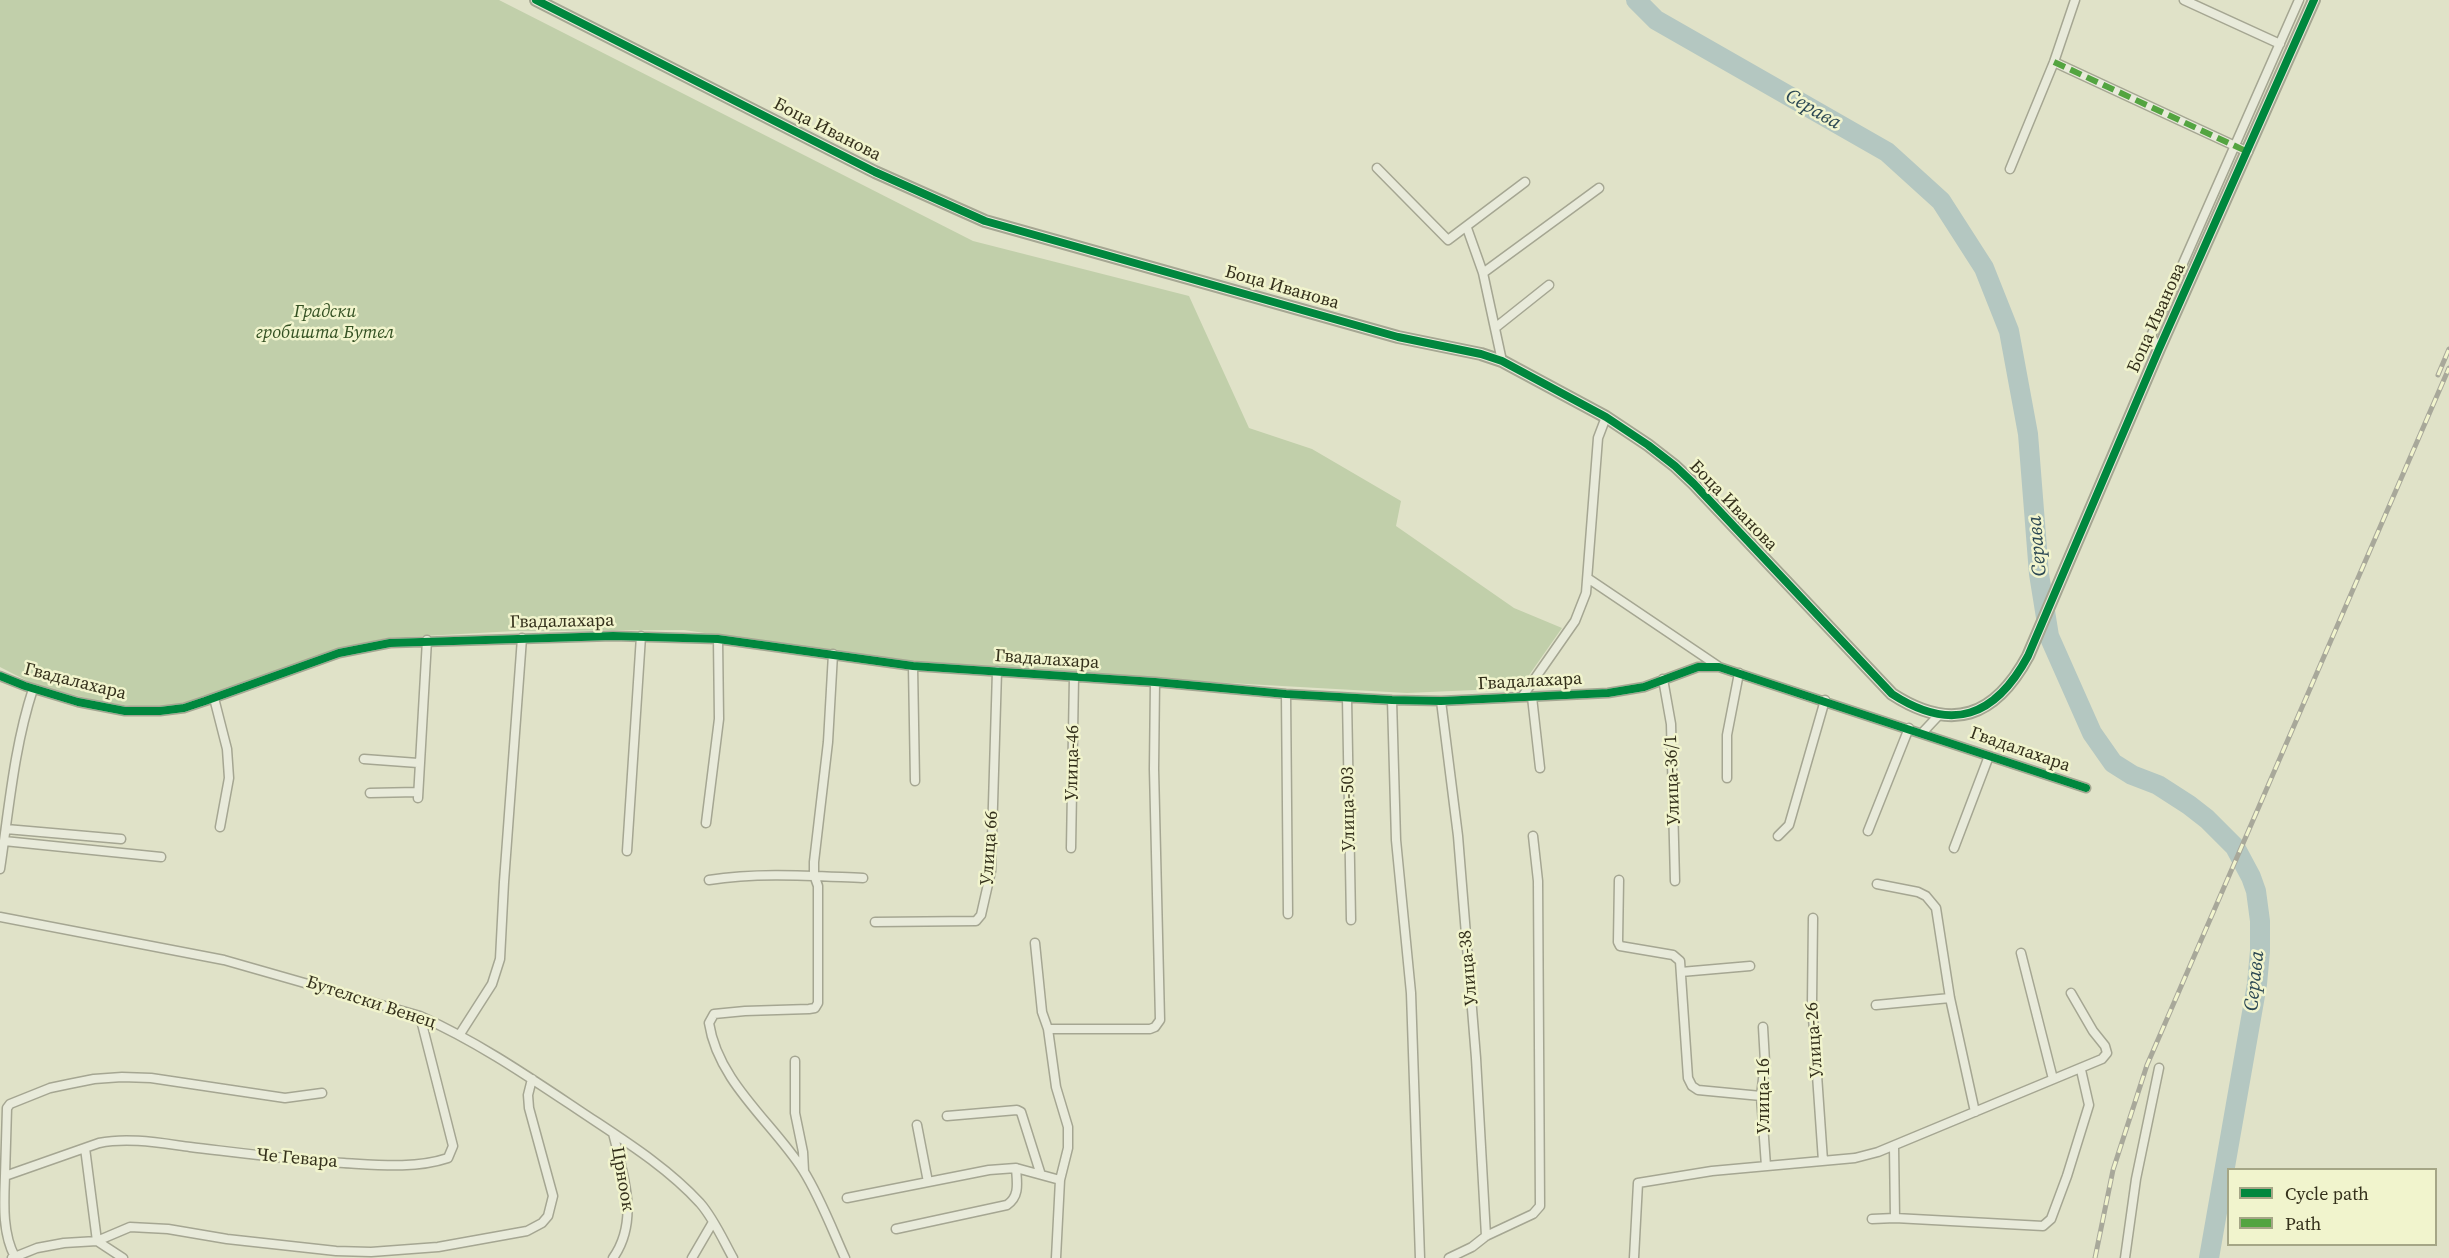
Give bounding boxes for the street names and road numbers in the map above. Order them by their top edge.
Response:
street label: Боца Иванова [770,94,884,166]
street label: Боца Иванова [2123,260,2191,376]
street label: Боца Иванова [1222,261,1342,315]
street label: Боца Иванова [1684,456,1782,556]
street label: Гвадалахара [510,610,614,634]
street label: Гвадалахара [994,646,1100,674]
street label: Гвадалахара [22,659,128,705]
street label: Гвадалахара [1477,668,1583,696]
street label: Гвадалахара [1967,723,2073,777]
street label: Улица-46 [1062,725,1084,801]
street label: Улица-36/1 [1661,734,1685,826]
street label: Улица-503 [1337,766,1361,852]
street label: Улица 66 [977,810,1003,886]
street label: Улица-38 [1455,929,1483,1007]
street label: Бутелски Венец [303,972,439,1034]
street label: Улица-26 [1802,1001,1828,1079]
street label: Улица-16 [1753,1058,1775,1134]
street label: Че Гевара [256,1145,338,1173]
street label: Црноок [606,1145,638,1213]

